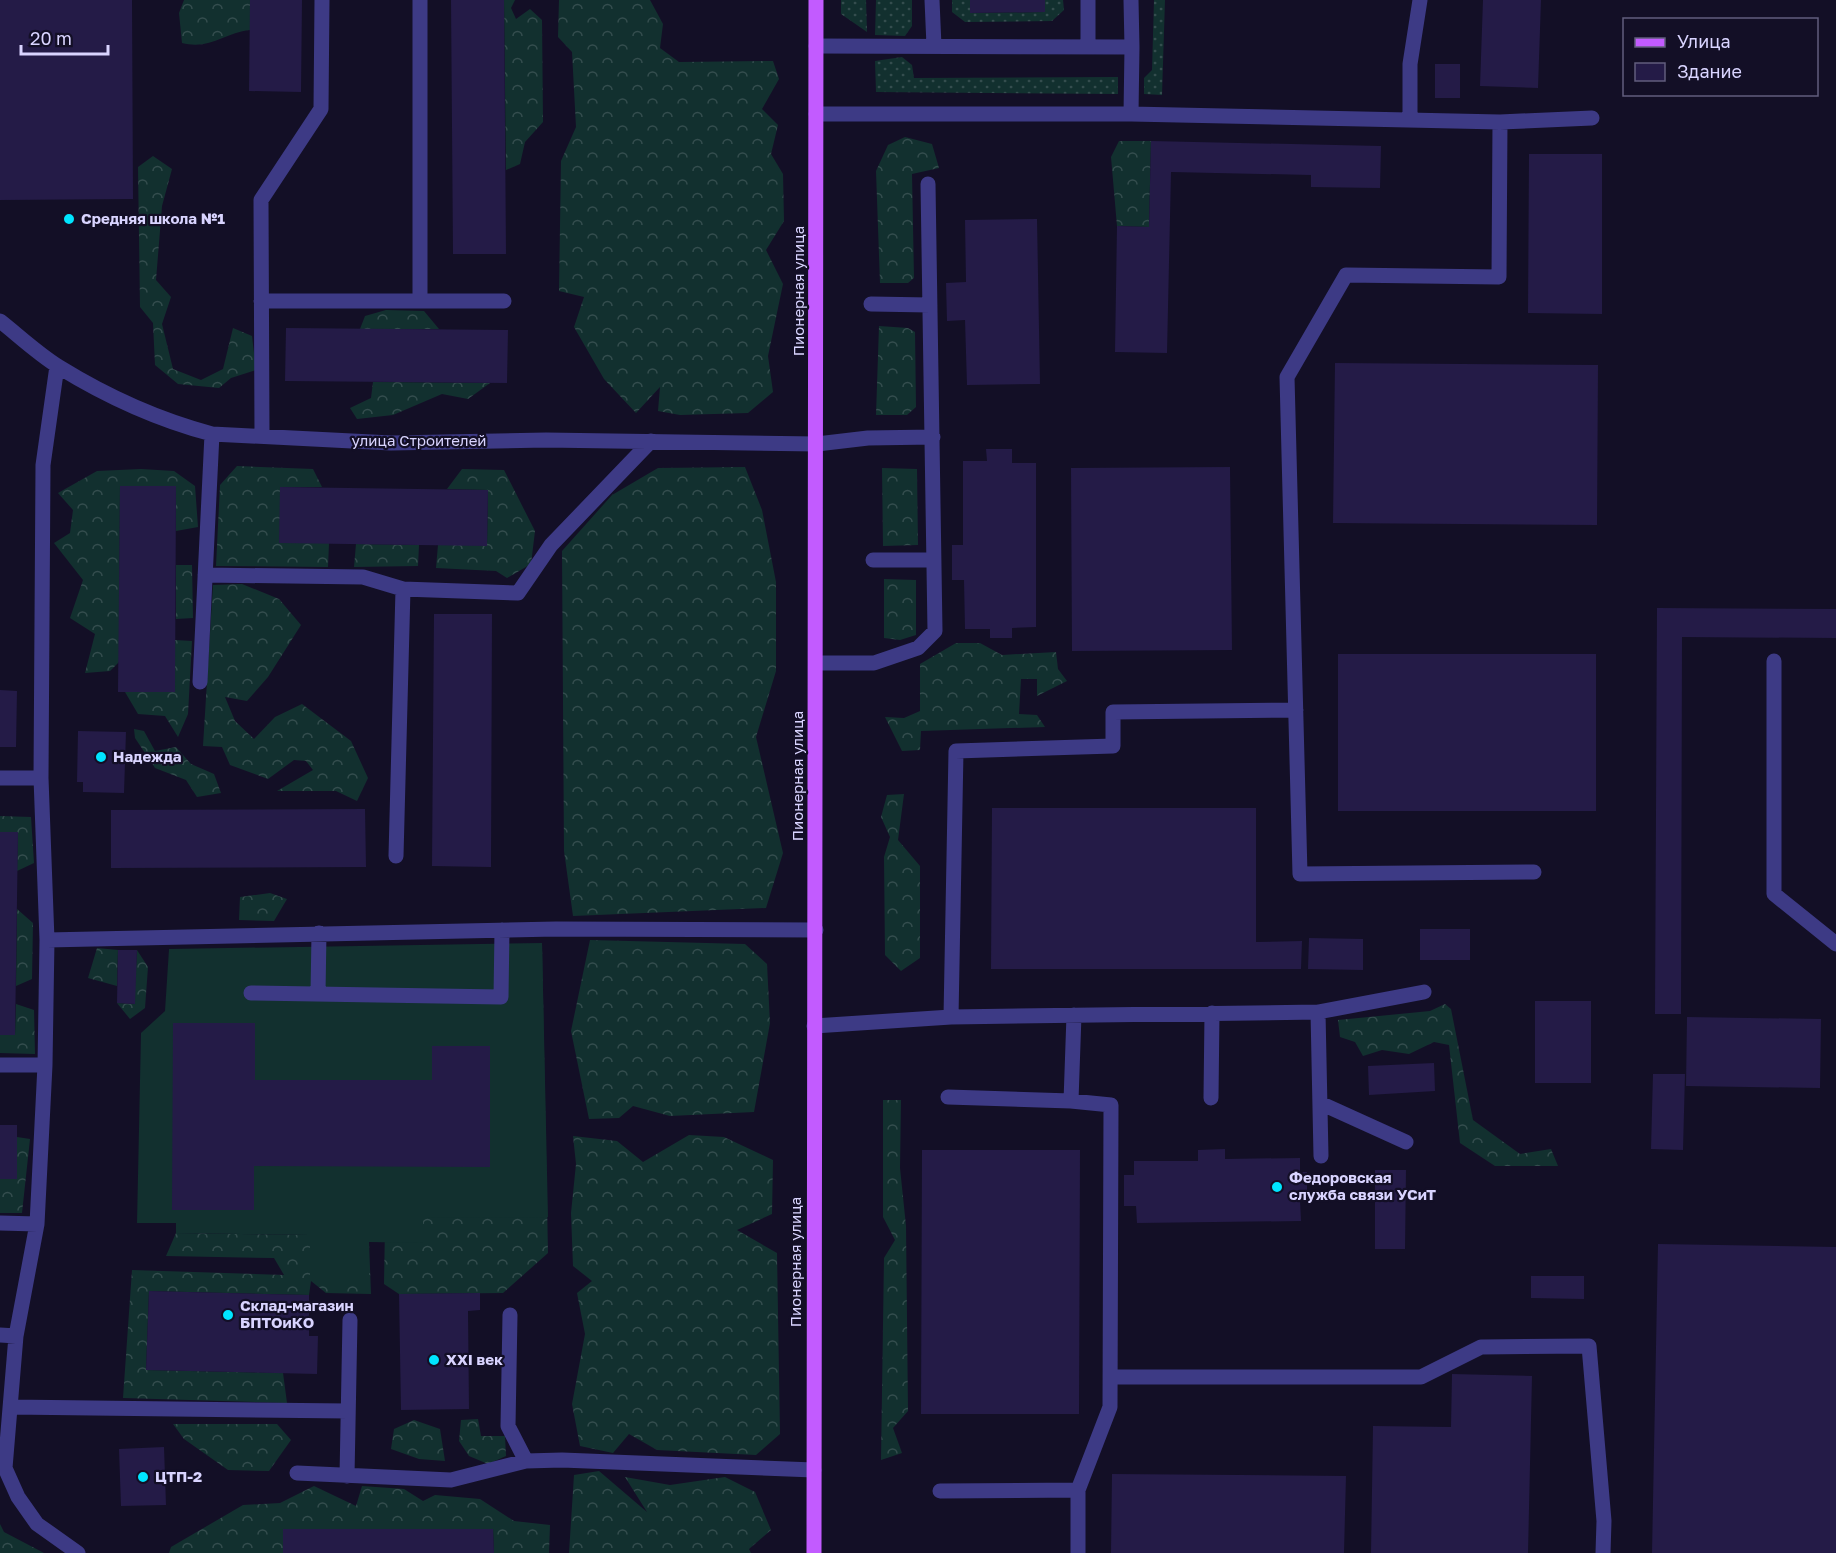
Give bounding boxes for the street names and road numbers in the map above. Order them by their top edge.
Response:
street label: Пионерная улица [789,226,807,356]
street label: улица Строителей [351,431,487,449]
street label: Пионерная улица [788,711,806,841]
street label: Пионерная улица [786,1197,804,1327]

